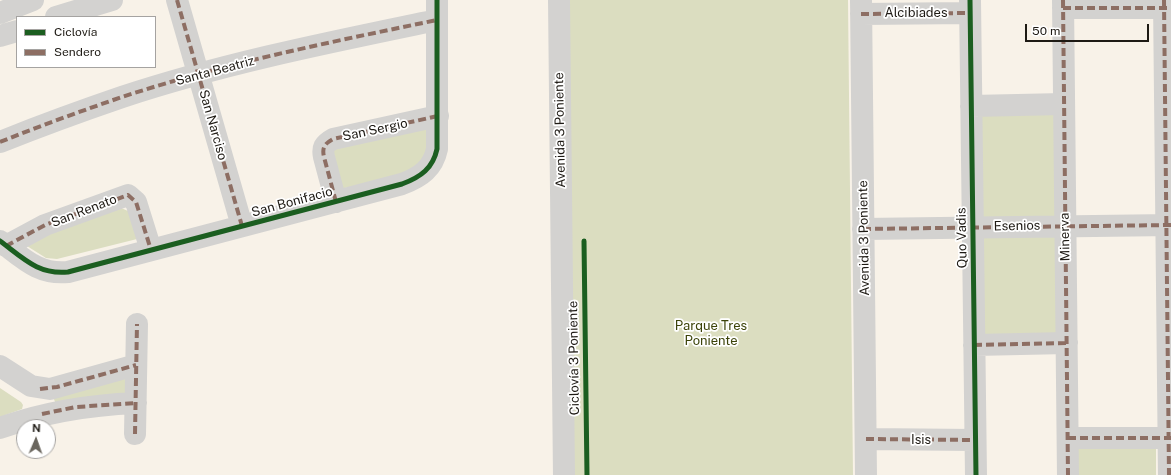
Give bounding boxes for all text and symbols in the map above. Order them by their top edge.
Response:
street label: Alcibiades [885,5,947,21]
legend [16,16,156,68]
scale bar [1027,16,1151,42]
text: 50 m [1032,24,1060,38]
text: Ciclovía [54,25,97,39]
text: Sendero [54,45,101,59]
street label: Santa Beatriz [174,53,256,89]
street label: Avenida 3 Poniente [551,72,569,188]
street label: San Narciso [196,88,230,162]
street label: San Sergio [341,115,409,145]
street label: Avenida 3 Poniente [855,180,873,296]
street label: San Bonifacio [250,184,334,220]
street label: San Renato [49,191,119,231]
street label: Quo Vadis [954,207,970,269]
street label: Minerva [1057,213,1073,261]
street label: Esenios [994,218,1040,234]
street label: Ciclovía 3 Poniente [565,301,583,415]
park label: Parque Tres Poniente [675,318,747,349]
north arrow [16,419,56,459]
text: N [32,422,41,434]
street label: Isis [911,432,931,448]

